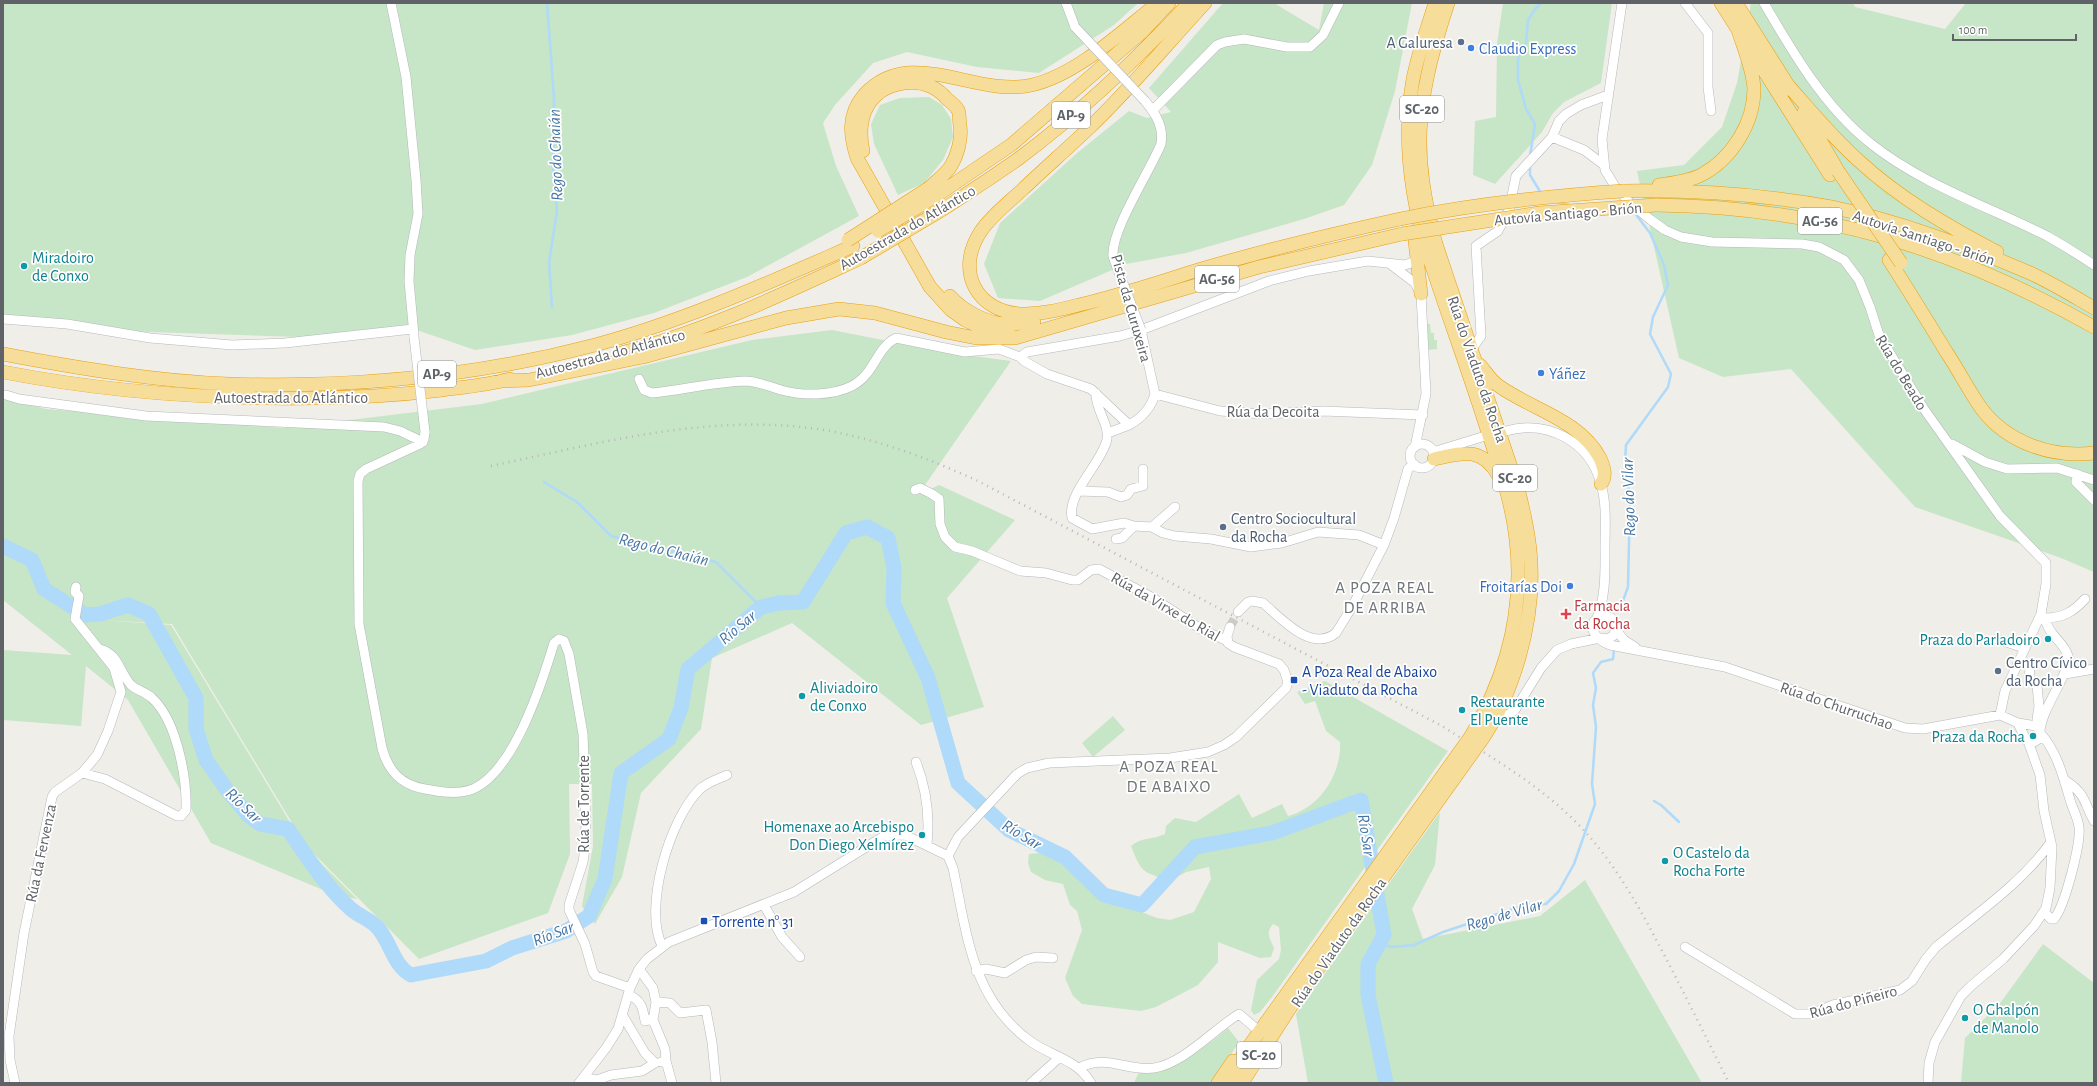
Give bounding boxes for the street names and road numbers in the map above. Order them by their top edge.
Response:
road number: SC-20 [1400,96,1444,122]
road number: AP-9 [1052,102,1090,128]
street label: Autoestrada do Atlántico [837,182,978,273]
street label: Autovía Santiago - Brión [1493,200,1643,228]
street label: Autovía Santiago - Brión [1851,207,1997,269]
road number: AG-56 [1798,208,1842,234]
street label: Pista da Curuxeira [1108,253,1154,364]
road number: AG-56 [1195,266,1239,292]
street label: Rúa do Viaduto da Rocha [1444,294,1510,445]
street label: Autoestrada do Atlántico [534,326,687,382]
street label: Rúa do Beado [1872,332,1930,413]
road number: AP-9 [418,361,456,387]
street label: Autoestrada do Atlántico [214,390,368,406]
street label: Rúa da Decoita [1226,404,1320,420]
road number: SC-20 [1493,465,1537,491]
street label: Rúa da Virxe do Rial [1108,569,1223,644]
street label: Rúa do Churruchao [1778,679,1895,733]
street label: Rúa de Torrente [576,755,592,853]
street label: Rúa da Fervenza [23,802,59,904]
street label: Rúa do Viaduto da Rocha [1288,875,1390,1010]
street label: Rúa do Piñeiro [1808,983,1899,1021]
road number: SC-20 [1237,1042,1281,1068]

